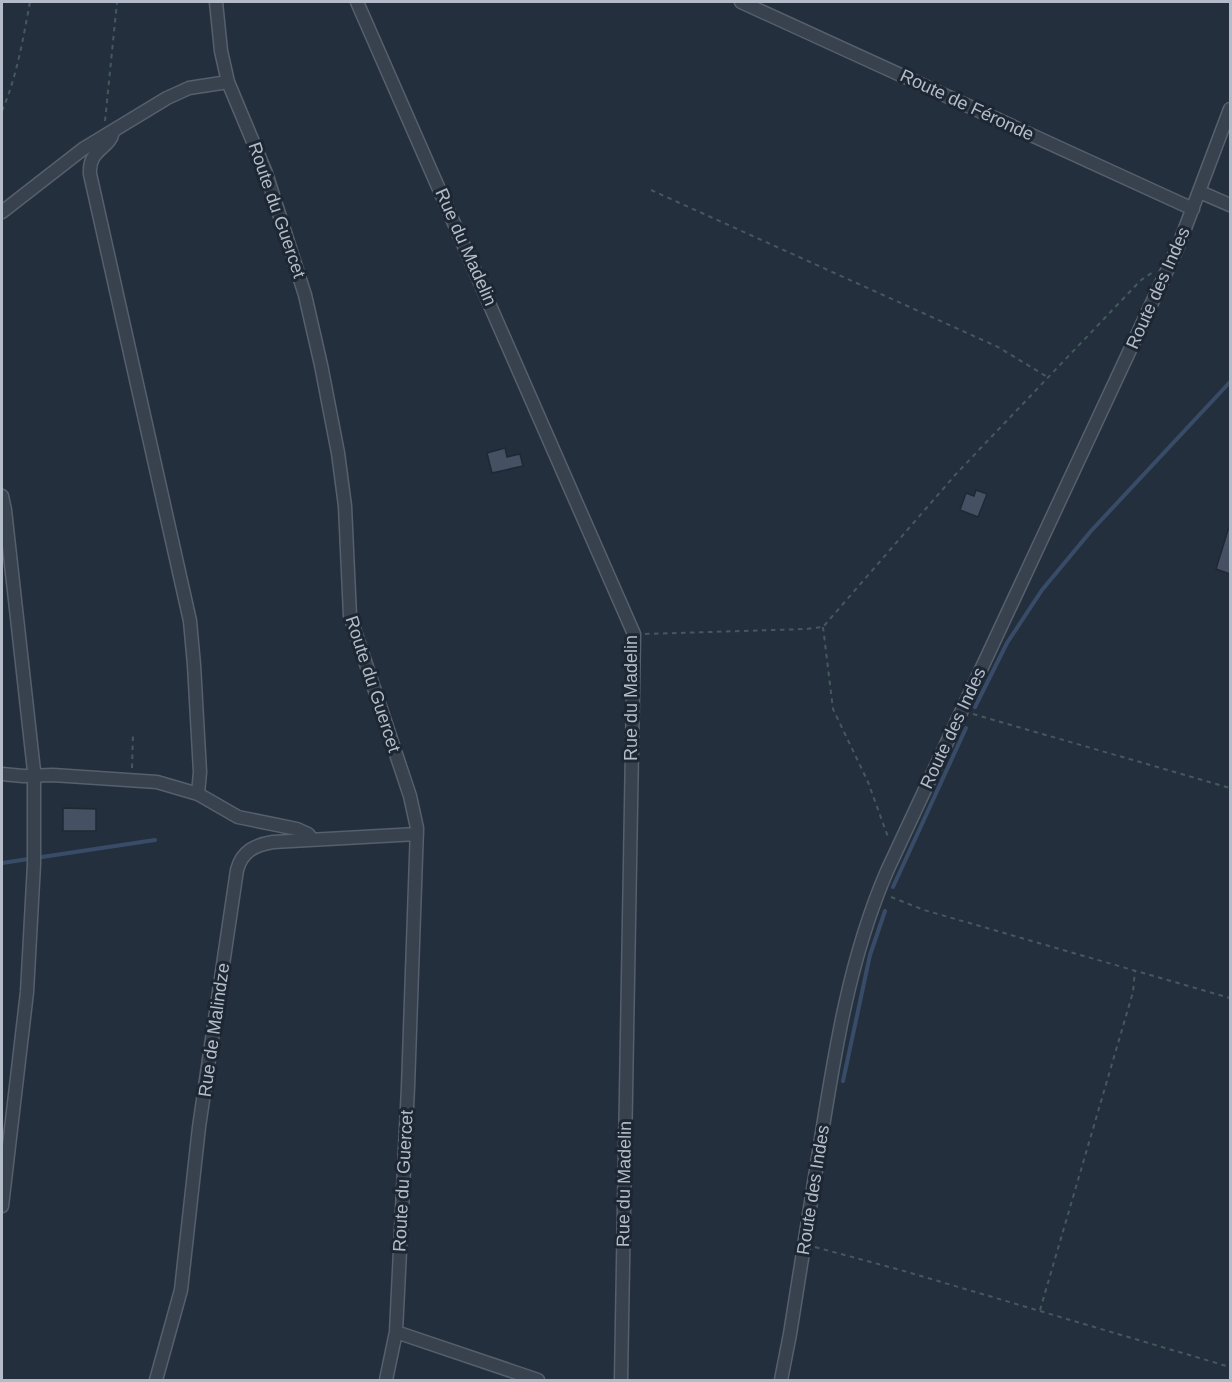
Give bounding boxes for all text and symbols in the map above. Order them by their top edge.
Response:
street label: Route de Féronde [897,65,1037,145]
street label: Route du Guercet [244,140,310,280]
street label: Rue du Madelin [431,185,501,309]
street label: Route des Indes [1122,224,1194,352]
street label: Route du Guercet [342,613,404,755]
street label: Rue du Madelin [621,635,641,761]
street label: Route des Indes [916,664,990,792]
street label: Rue de Malindze [195,962,233,1098]
street label: Route du Guercet [389,1110,417,1252]
street label: Rue du Madelin [613,1121,635,1247]
street label: Route des Indes [793,1124,833,1256]

